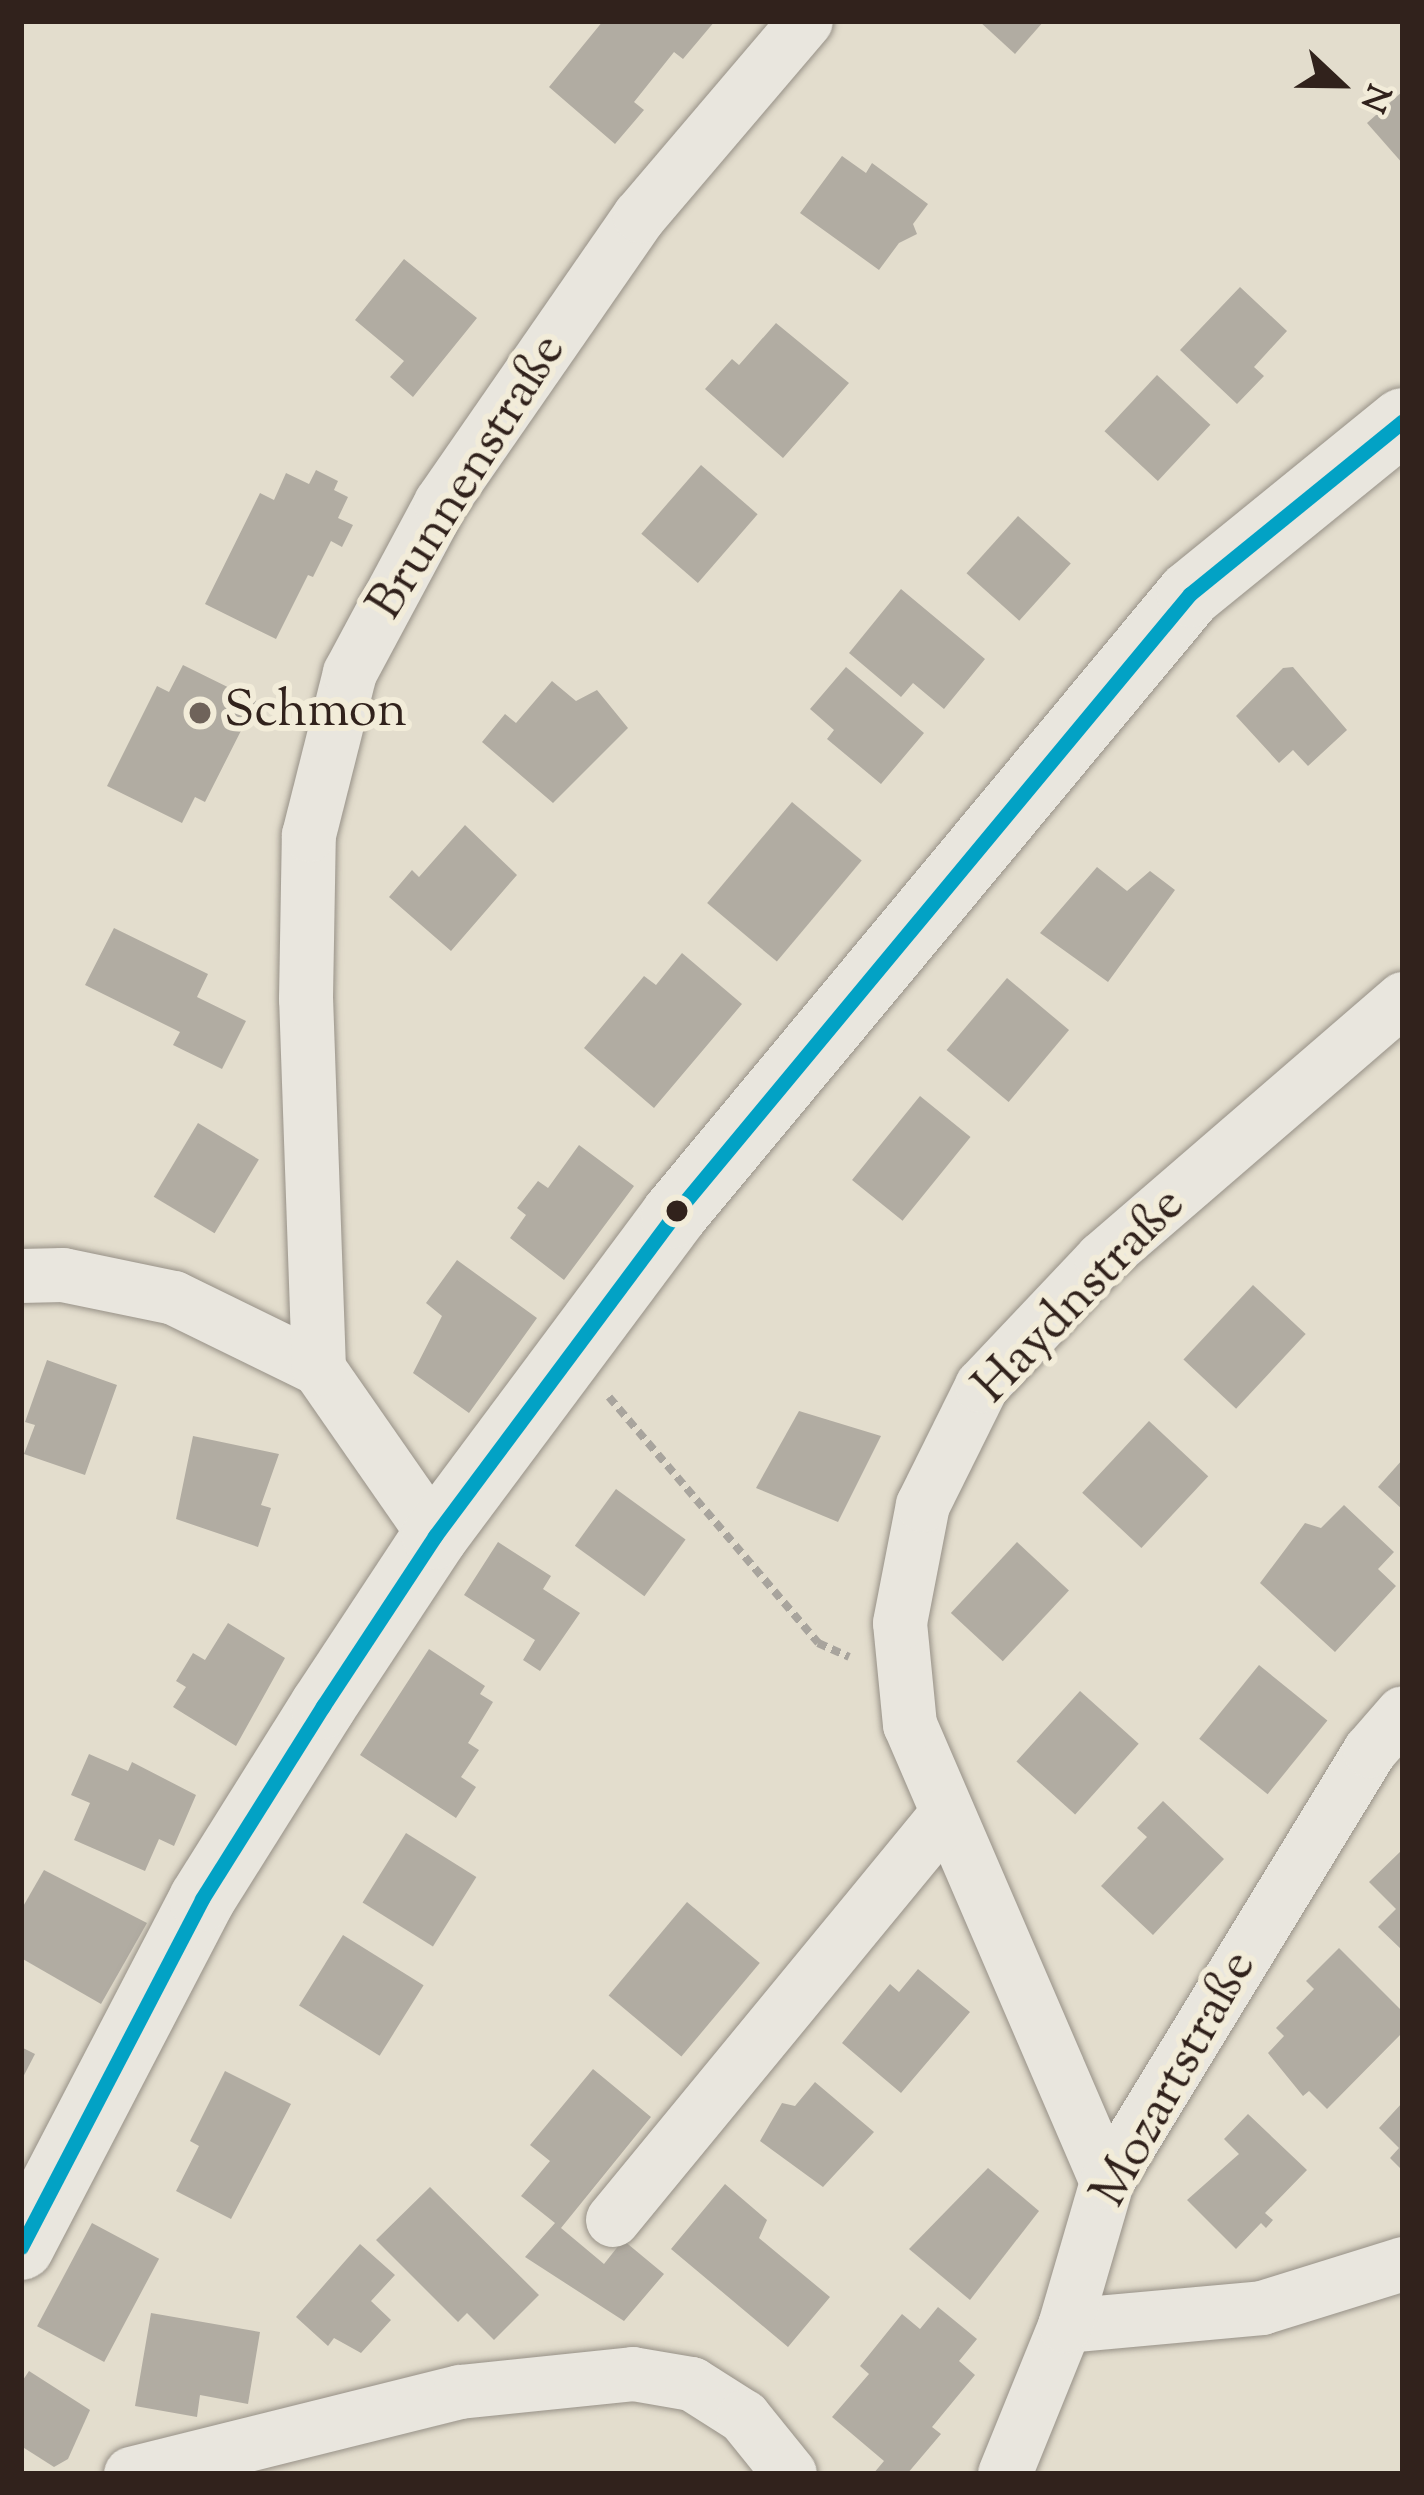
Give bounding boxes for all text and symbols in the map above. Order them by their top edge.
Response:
north arrow [1280,24,1400,144]
text: N [1346,76,1401,119]
street label: Brunnenstraße [357,324,581,632]
place label: Schmon [224,682,407,744]
marker: Schmon [187,700,213,726]
street label: Haydnstraße [963,1176,1199,1418]
unlabelled marker [666,1200,688,1222]
street label: Mozartstraße [1081,1941,1271,2219]

